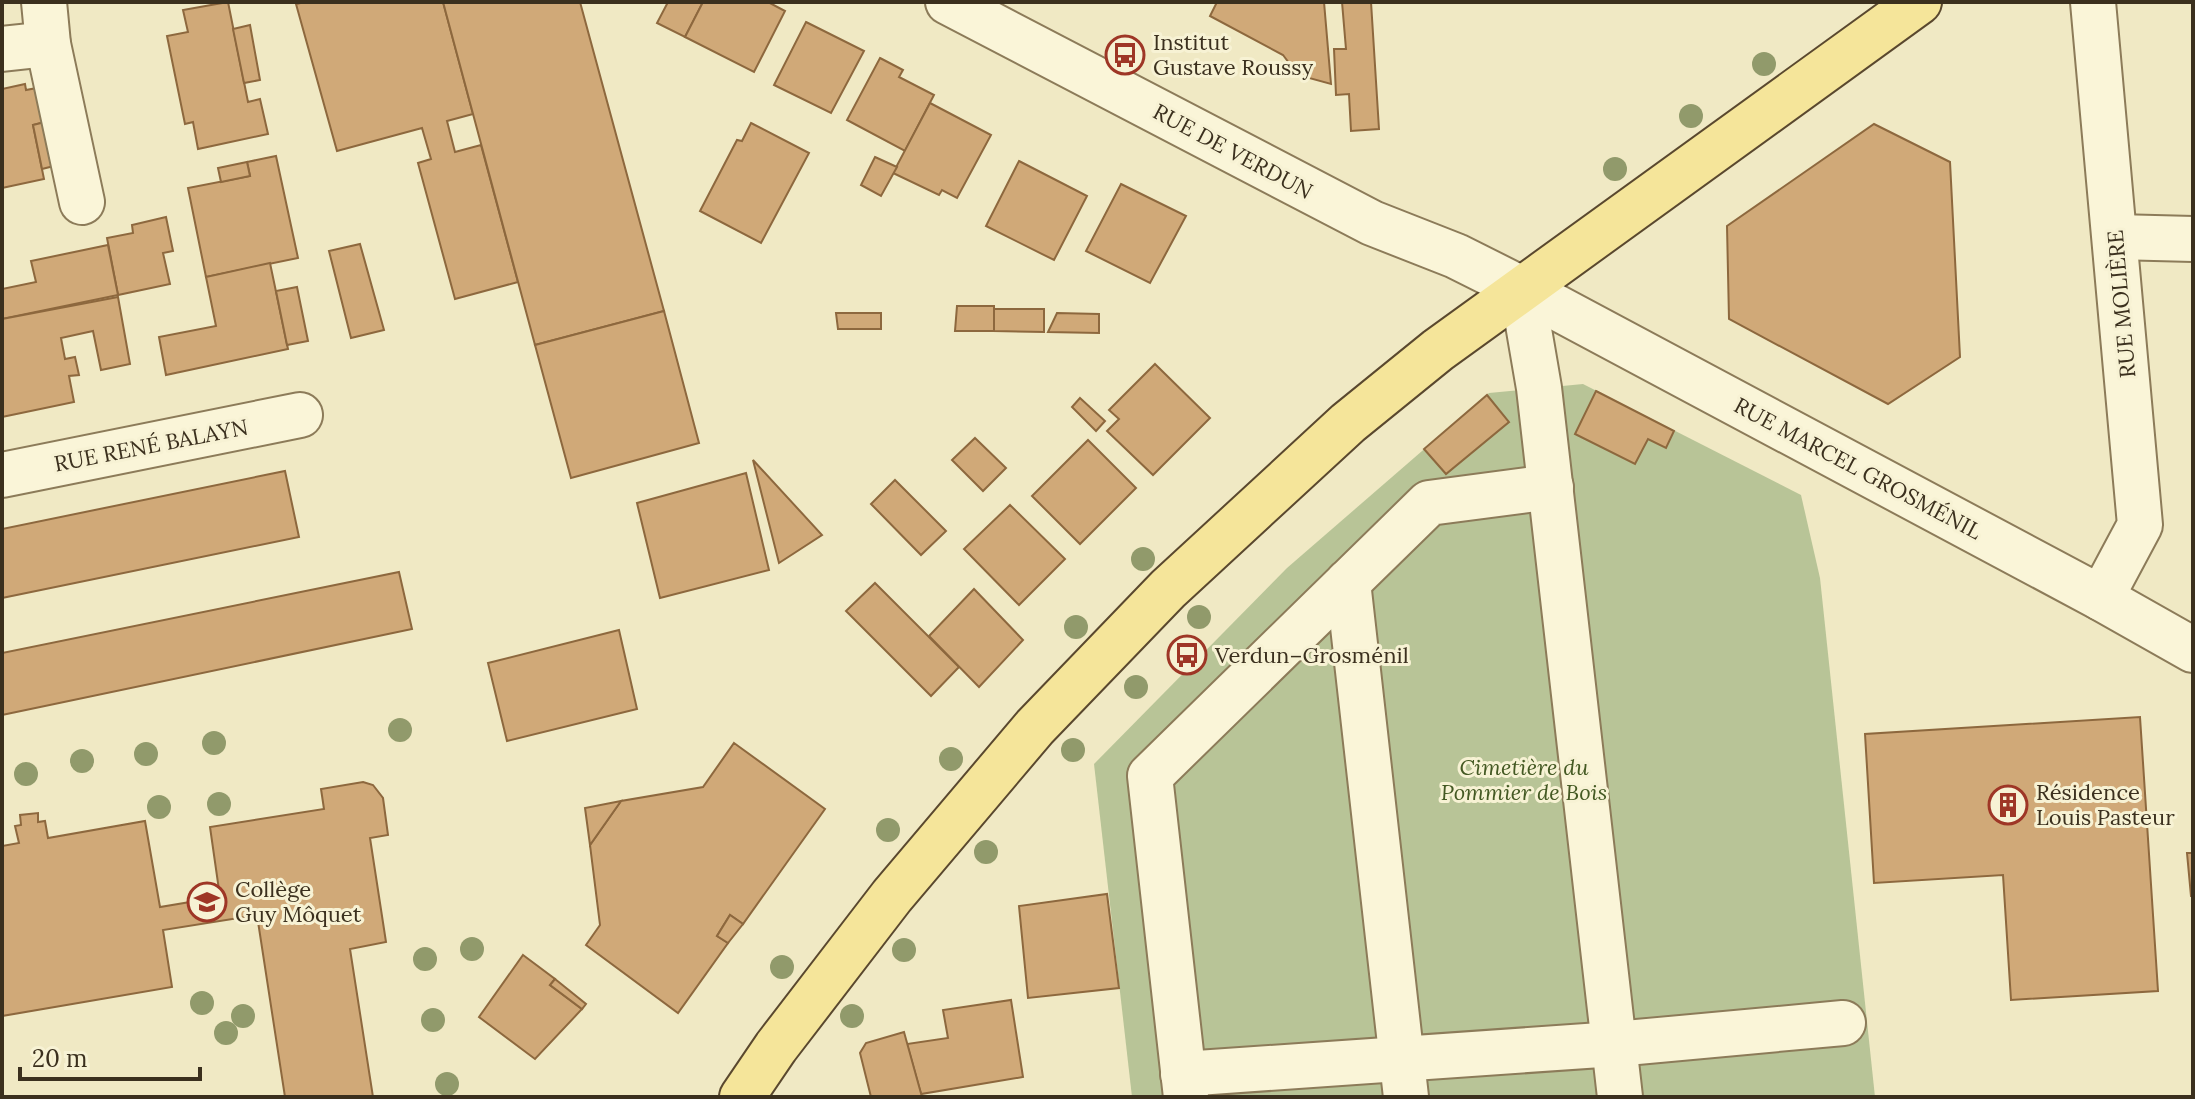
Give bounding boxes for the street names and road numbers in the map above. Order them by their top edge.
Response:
street label: RUE DE VERDUN [1148,97,1318,205]
street label: RUE MOLIÈRE [2101,229,2141,379]
street label: RUE MARCEL GROSMÉNIL [1729,391,1987,545]
street label: RUE RENÉ BALAYN [52,412,250,478]

